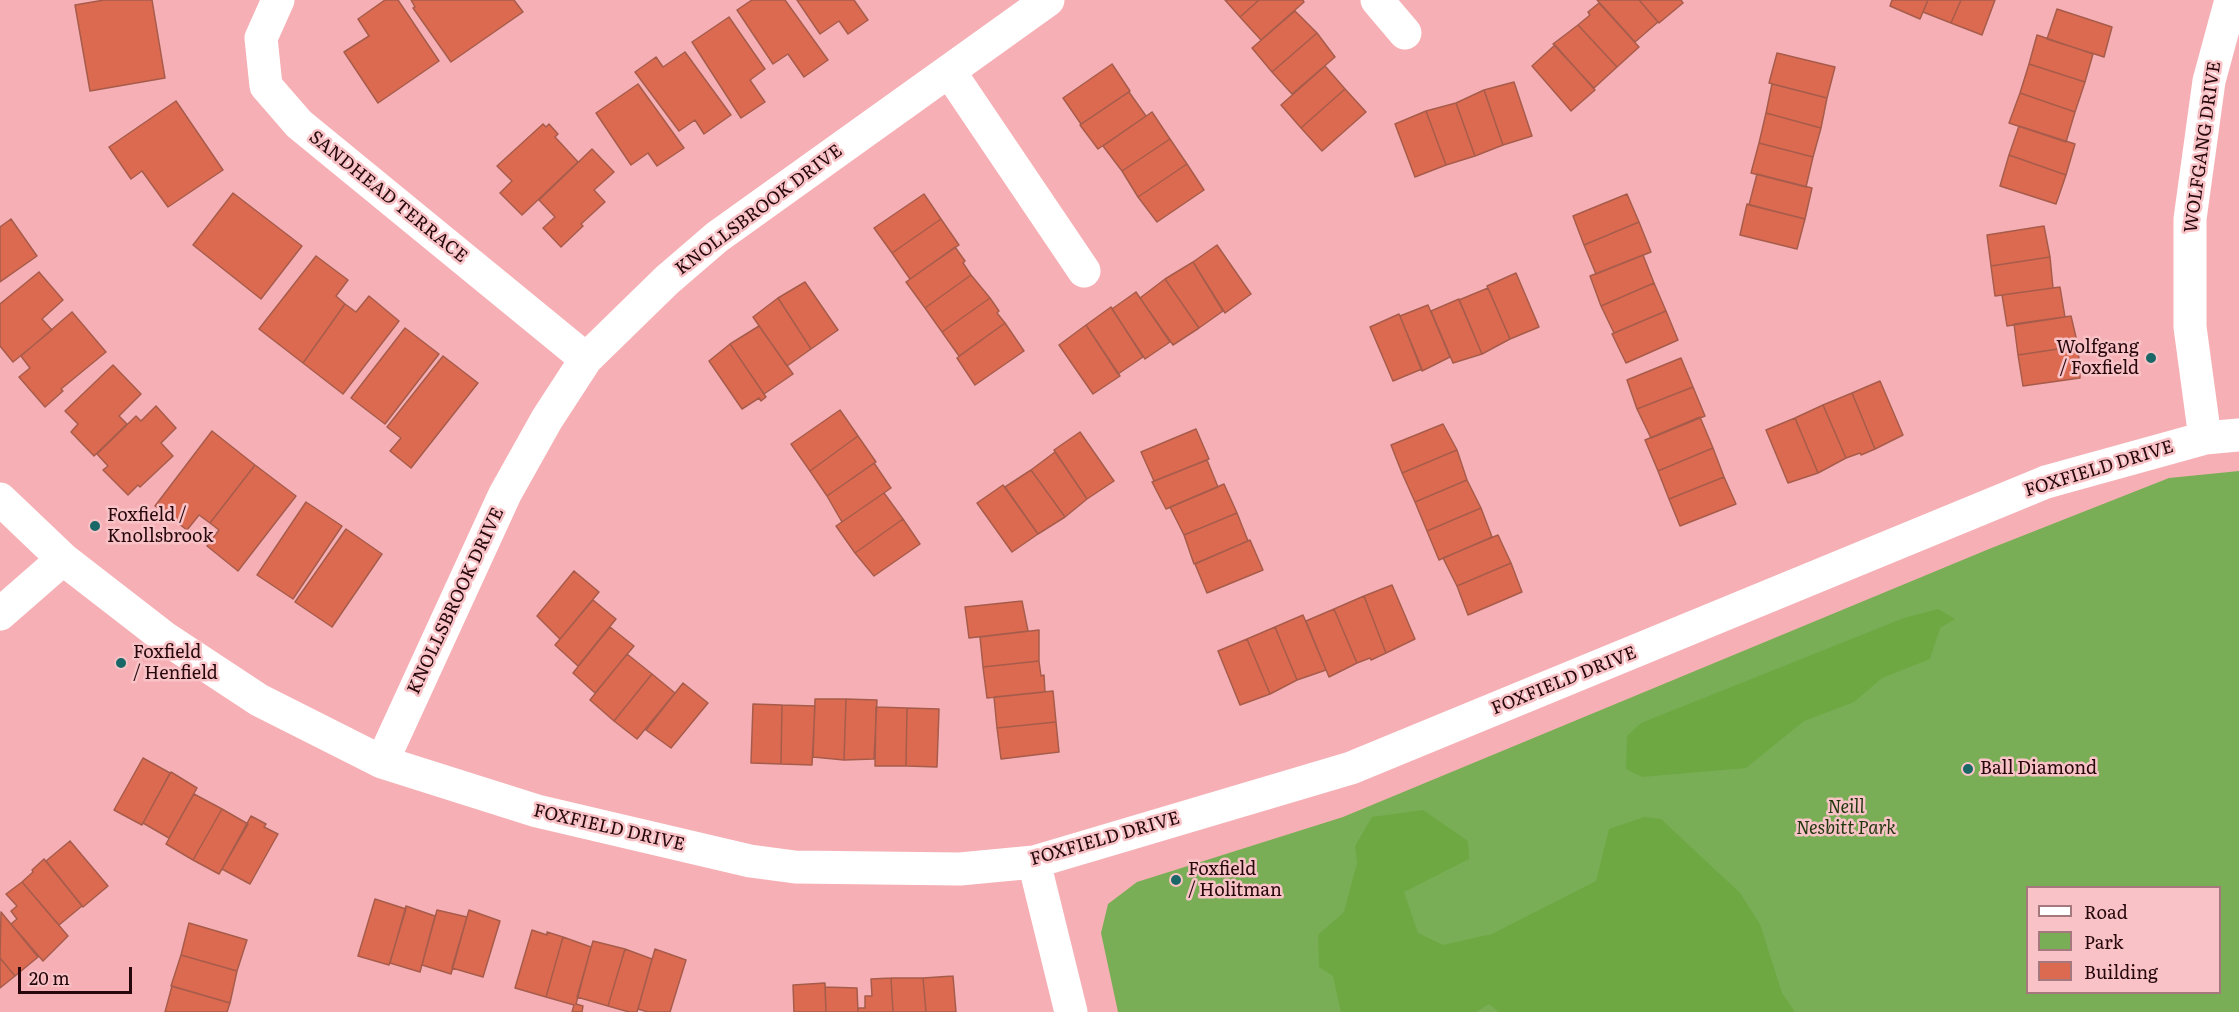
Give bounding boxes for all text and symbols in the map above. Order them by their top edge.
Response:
street label: WOLFGANG DRIVE [2180,60,2226,234]
street label: SANDHEAD TERRACE [305,127,471,267]
street label: KNOLLSBROOK DRIVE [671,140,847,280]
place label: Wolfgang / Foxfield [2056,337,2139,380]
marker: Wolfgang / Foxfield [2144,351,2158,365]
street label: FOXFIELD DRIVE [2022,436,2176,502]
street label: KNOLLSBROOK DRIVE [403,504,509,698]
place label: Foxfield / Knollsbrook [107,505,213,548]
marker: Foxfield / Knollsbrook [88,519,102,533]
place label: Foxfield / Henfield [133,642,218,684]
street label: FOXFIELD DRIVE [1488,642,1640,720]
marker: Foxfield / Henfield [114,656,128,670]
place label: Ball Diamond [1980,758,2097,780]
marker: Ball Diamond [1961,762,1975,776]
park label: Neill Nesbitt Park [1796,797,1896,840]
street label: FOXFIELD DRIVE [531,800,687,856]
street label: FOXFIELD DRIVE [1028,807,1182,871]
place label: Foxfield / Holitman [1188,859,1282,902]
marker: Foxfield / Holitman [1169,873,1183,887]
legend [2026,886,2221,994]
text: Road [2084,898,2128,925]
text: Park [2084,928,2123,955]
scale bar [21,955,135,993]
text: Building [2084,958,2158,985]
text: 20 m [29,964,70,991]

